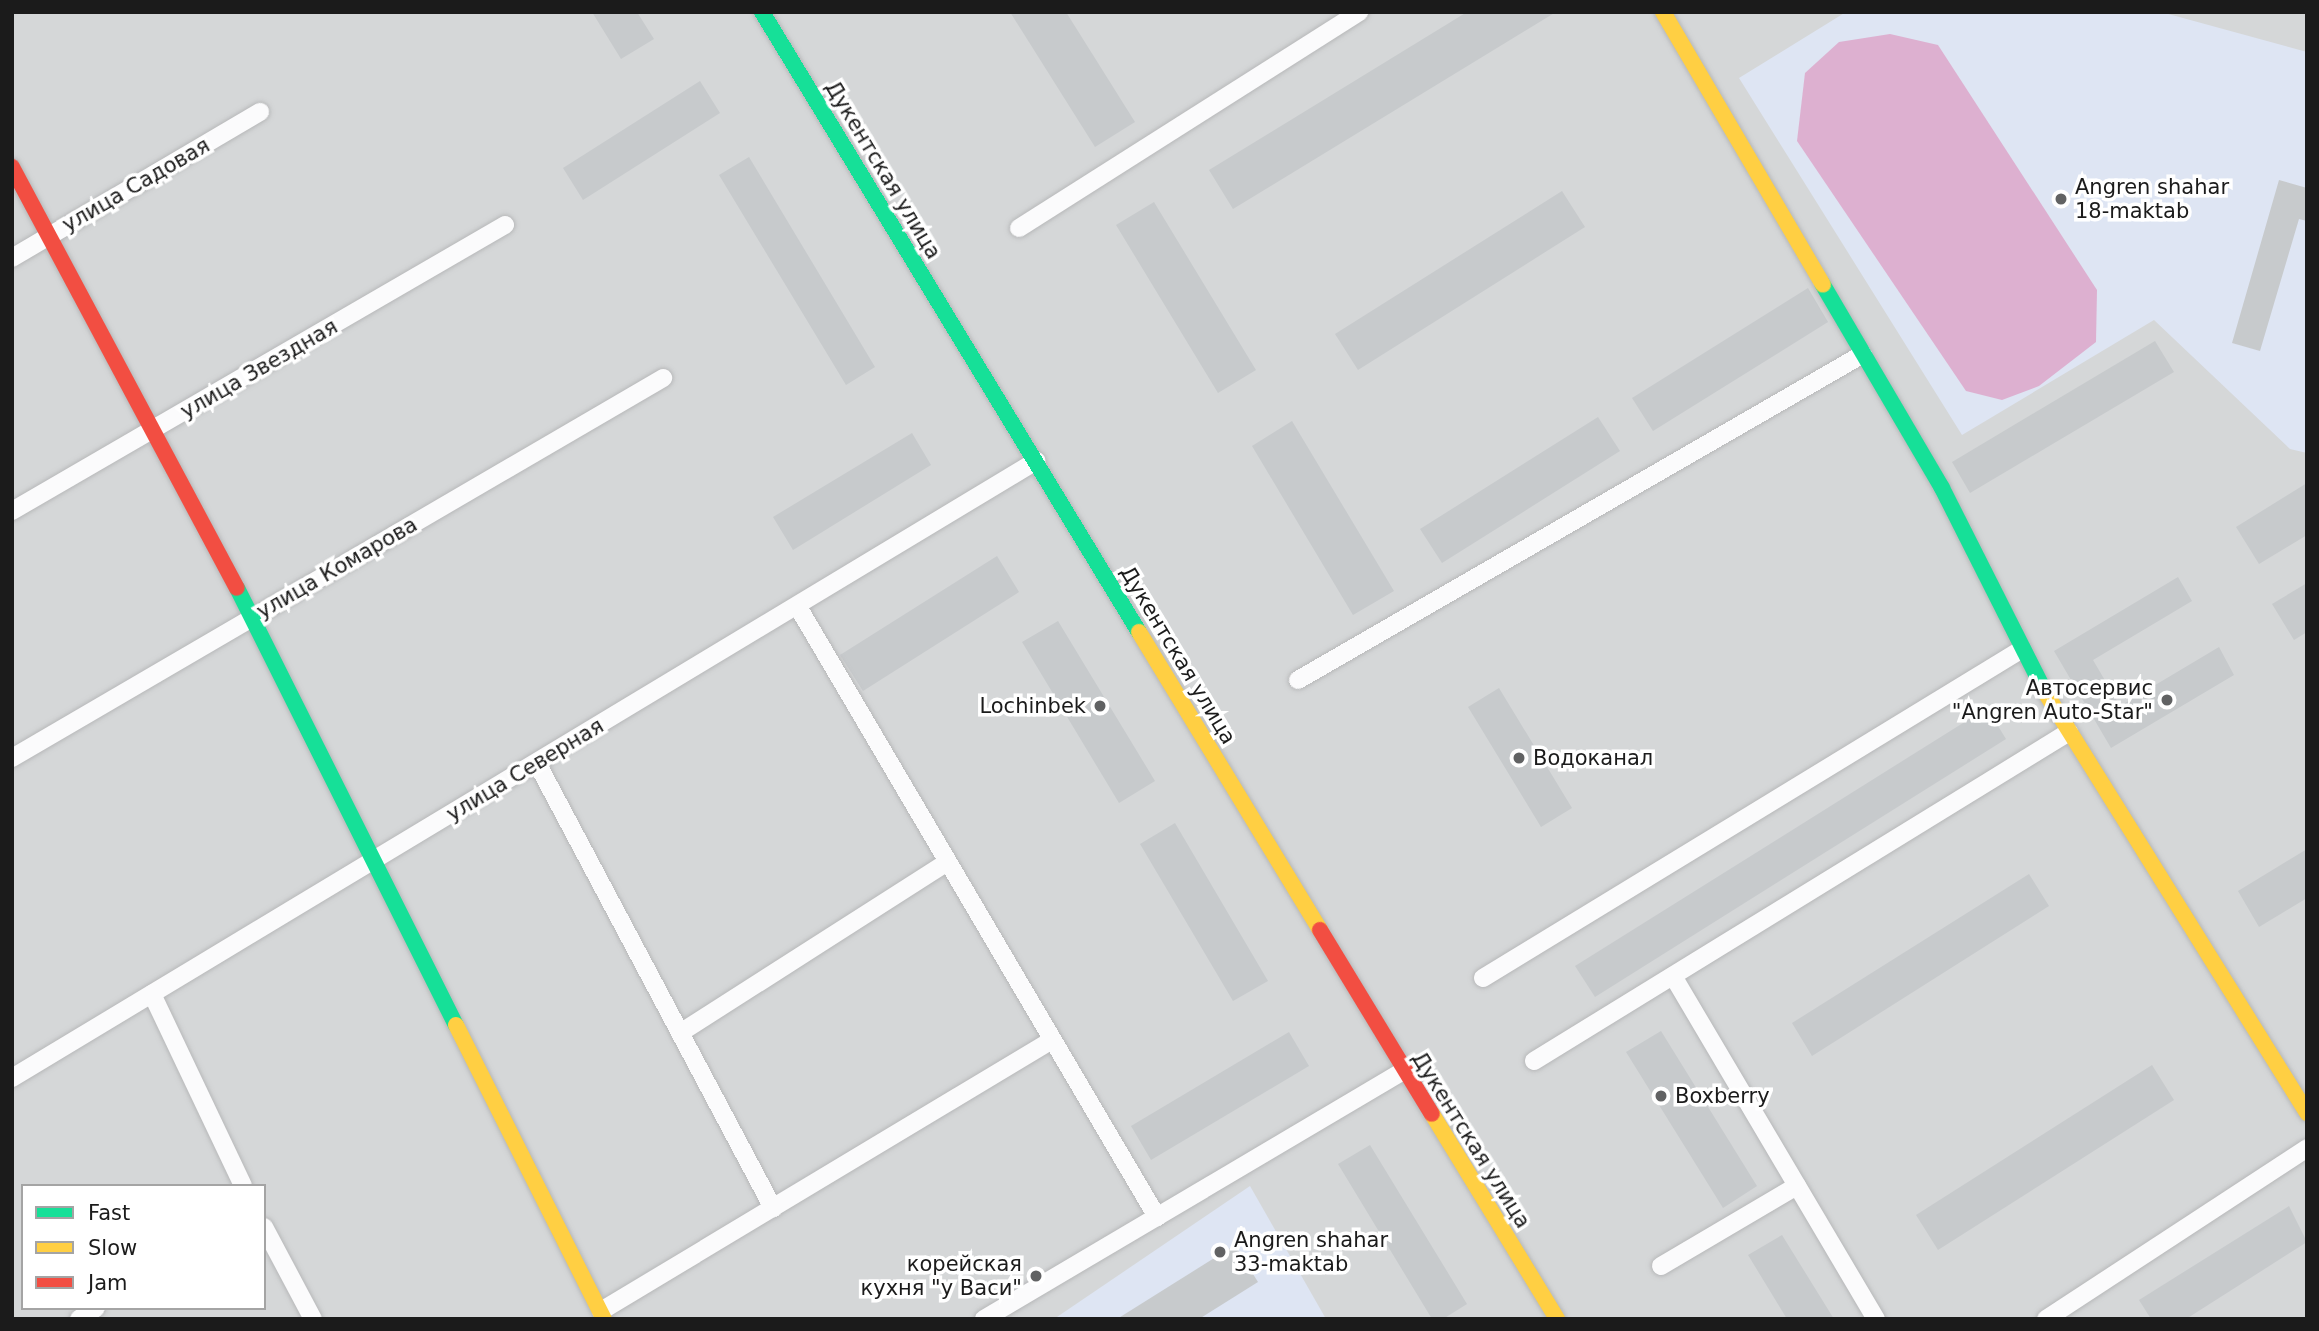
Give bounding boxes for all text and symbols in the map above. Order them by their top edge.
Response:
street label: Дукентская улица [820,76,946,264]
street label: улица Садовая [58,133,214,237]
place label: Angren shahar 18-maktab [2075,174,2229,224]
marker: Angren shahar 18-maktab [2053,191,2069,207]
street label: улица Звездная [176,314,342,424]
street label: улица Комарова [252,512,422,624]
street label: Дукентская улица [1115,561,1241,749]
place label: Автосервис "Angren Auto-Star" [1952,675,2153,725]
marker: Автосервис "Angren Auto-Star" [2159,692,2175,708]
place label: Lochinbek [979,693,1086,719]
marker: Lochinbek [1092,698,1108,714]
street label: улица Северная [442,713,608,827]
place label: Водоканал [1533,745,1653,771]
marker: Водоканал [1511,750,1527,766]
street label: Дукентская улица [1406,1047,1536,1233]
place label: Boxberry [1675,1083,1770,1109]
marker: Boxberry [1653,1088,1669,1104]
legend [21,1184,266,1310]
text: Fast [88,1201,130,1225]
place label: Angren shahar 33-maktab [1234,1227,1388,1277]
text: Slow [88,1236,137,1260]
marker: Angren shahar 33-maktab [1212,1244,1228,1260]
place label: корейская кухня "у Васи" [861,1251,1022,1301]
marker: корейская кухня "у Васи" [1028,1268,1044,1284]
text: Jam [88,1271,128,1295]

